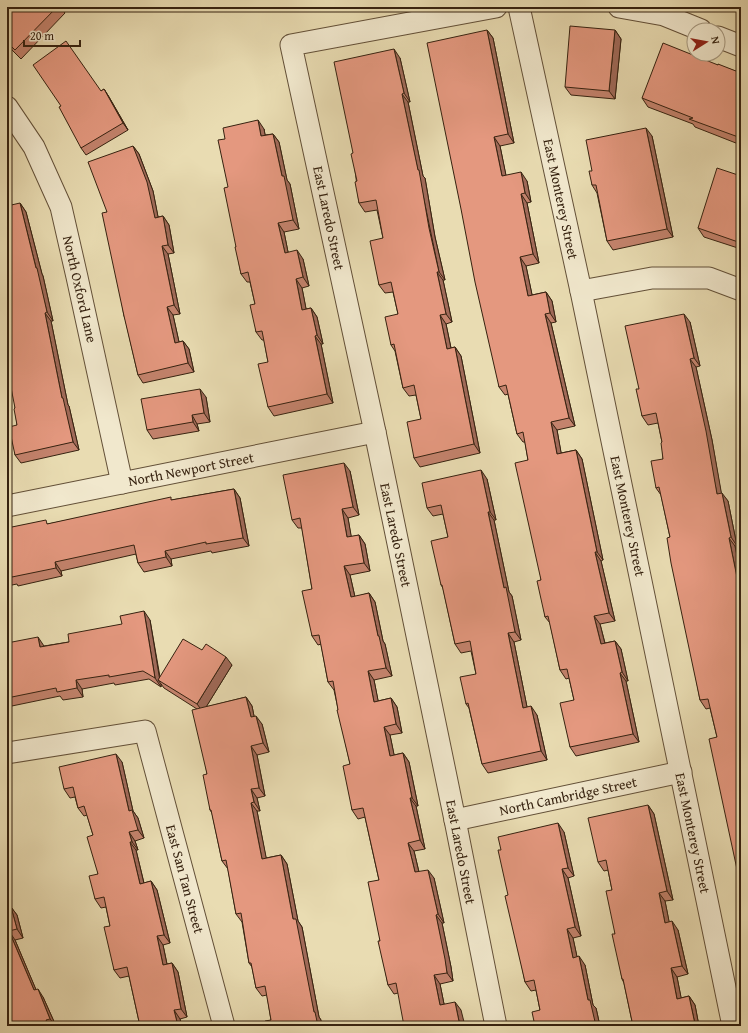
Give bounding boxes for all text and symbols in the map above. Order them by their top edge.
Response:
scale bar [24,22,80,48]
north arrow [686,22,726,62]
text: 20 m [30,27,54,44]
text: N [707,35,724,46]
street label: East Monterey Street [538,137,584,261]
street label: East Laredo Street [308,164,350,272]
street label: North Oxford Lane [58,234,102,345]
street label: North Newport Street [126,447,256,491]
street label: East Monterey Street [605,454,651,578]
street label: East Laredo Street [375,481,417,589]
street label: East Monterey Street [670,771,716,895]
street label: North Cambridge Street [497,772,639,820]
street label: East Laredo Street [441,798,481,906]
street label: East San Tan Street [161,822,209,936]

